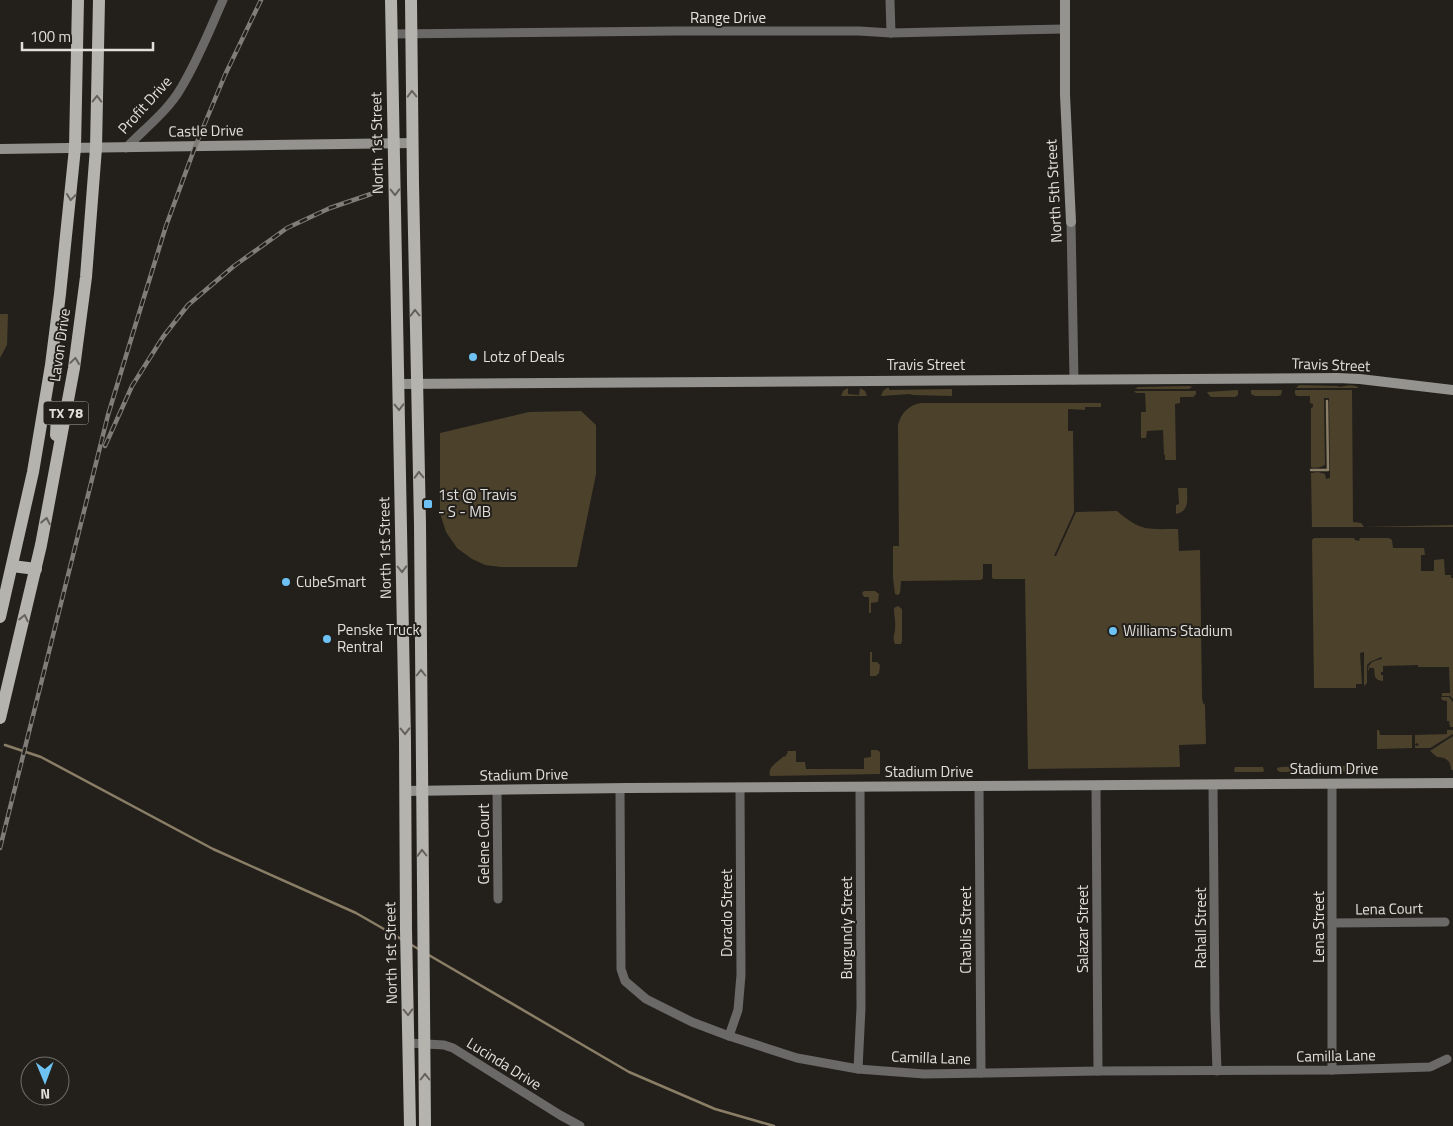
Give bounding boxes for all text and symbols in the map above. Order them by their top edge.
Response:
street label: Range Drive [690,6,766,29]
scale bar [22,20,154,52]
text: 100 m [30,25,71,48]
street label: Profit Drive [112,70,177,139]
one-way arrow [407,90,418,98]
street label: North 1st Street [364,91,389,194]
one-way arrow [92,95,103,103]
street label: Castle Drive [168,118,244,143]
street label: North 5th Street [1039,138,1068,243]
one-way arrow [389,188,400,196]
one-way arrow [65,193,76,201]
street label: Lavon Drive [43,307,76,383]
one-way arrow [410,309,420,316]
place label: Lotz of Deals [483,345,565,368]
marker: Lotz of Deals [467,351,479,363]
street label: Travis Street [1291,352,1371,377]
street label: Travis Street [887,353,966,376]
one-way arrow [69,357,80,365]
road number: TX 78 [44,402,88,424]
one-way arrow [394,403,404,411]
one-way arrow [414,471,424,479]
place label: 1st @ Travis - S - MB [438,483,517,523]
street label: North 1st Street [372,496,397,599]
marker: 1st @ Travis - S - MB [422,498,434,510]
one-way arrow [40,517,51,526]
one-way arrow [397,566,407,573]
place label: CubeSmart [296,570,367,593]
marker: CubeSmart [280,576,292,588]
one-way arrow [18,614,29,623]
place label: Penske Truck Rentral [337,618,420,658]
place label: Williams Stadium [1123,619,1233,642]
marker: Williams Stadium [1107,625,1119,637]
marker: Penske Truck Rentral [321,633,333,645]
one-way arrow [416,669,426,676]
one-way arrow [399,728,410,736]
street label: Stadium Drive [1290,757,1378,780]
street label: Stadium Drive [885,760,973,783]
street label: Stadium Drive [479,762,568,787]
street label: Gelene Court [472,803,495,885]
one-way arrow [417,849,427,856]
street label: Dorado Street [715,868,738,957]
street label: Burgundy Street [835,876,858,980]
street label: Salazar Street [1071,884,1094,973]
street label: Chablis Street [954,886,977,974]
street label: Rahall Street [1189,887,1212,969]
street label: Lena Street [1307,890,1330,963]
street label: Lena Court [1355,896,1424,921]
street label: North 1st Street [378,901,403,1004]
one-way arrow [403,1009,413,1017]
street label: Lucinda Drive [462,1031,546,1096]
street label: Camilla Lane [1296,1043,1376,1068]
street label: Camilla Lane [891,1045,971,1070]
north arrow [20,1056,70,1106]
one-way arrow [420,1073,430,1081]
text: N [40,1084,50,1105]

